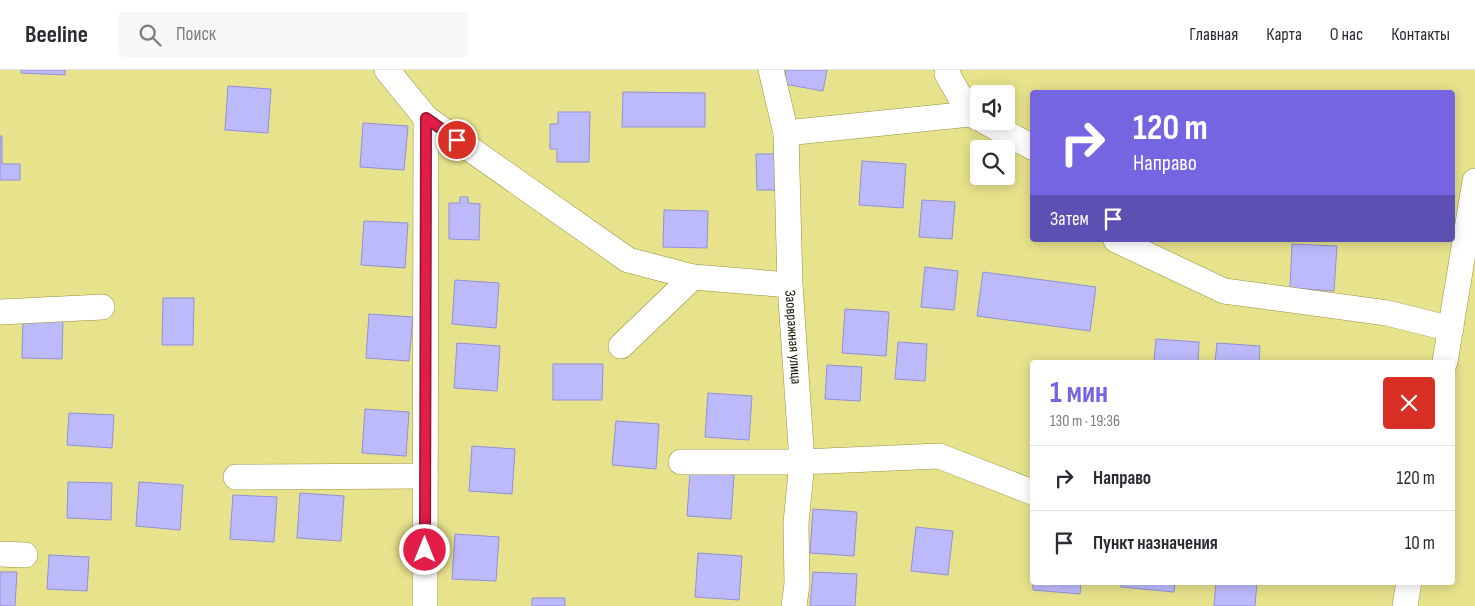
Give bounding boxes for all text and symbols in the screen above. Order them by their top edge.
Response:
search box [118,12,468,57]
text: Beeline [25,20,88,49]
icon: search [136,21,164,49]
text: Поиск [176,23,216,46]
text: Главная [1189,24,1238,45]
text: Карта [1266,24,1302,45]
text: О нас [1330,24,1363,45]
text: Контакты [1391,24,1450,45]
map controls [970,85,1015,185]
button: sound [970,85,1015,130]
text: 120 m [1133,107,1208,150]
icon: right [1050,110,1115,175]
pin [436,119,478,161]
icon: arrive [443,126,471,154]
button: search [970,140,1015,185]
text: Направо [1133,150,1197,177]
icon: arrive [1099,205,1127,233]
text: Затем [1050,208,1089,231]
street label: Заовражная улица [781,289,806,385]
text: 1 мин [1050,375,1108,411]
button: close [1383,377,1435,429]
text: 130 m · 19:36 [1050,412,1120,431]
icon: right [1050,464,1078,492]
text: Направо [1093,467,1151,490]
text: 120 m [1397,467,1435,490]
position arrow [398,523,450,575]
icon: arrive [1050,529,1078,557]
text: Пункт назначения [1093,532,1218,555]
text: 10 m [1405,532,1435,555]

